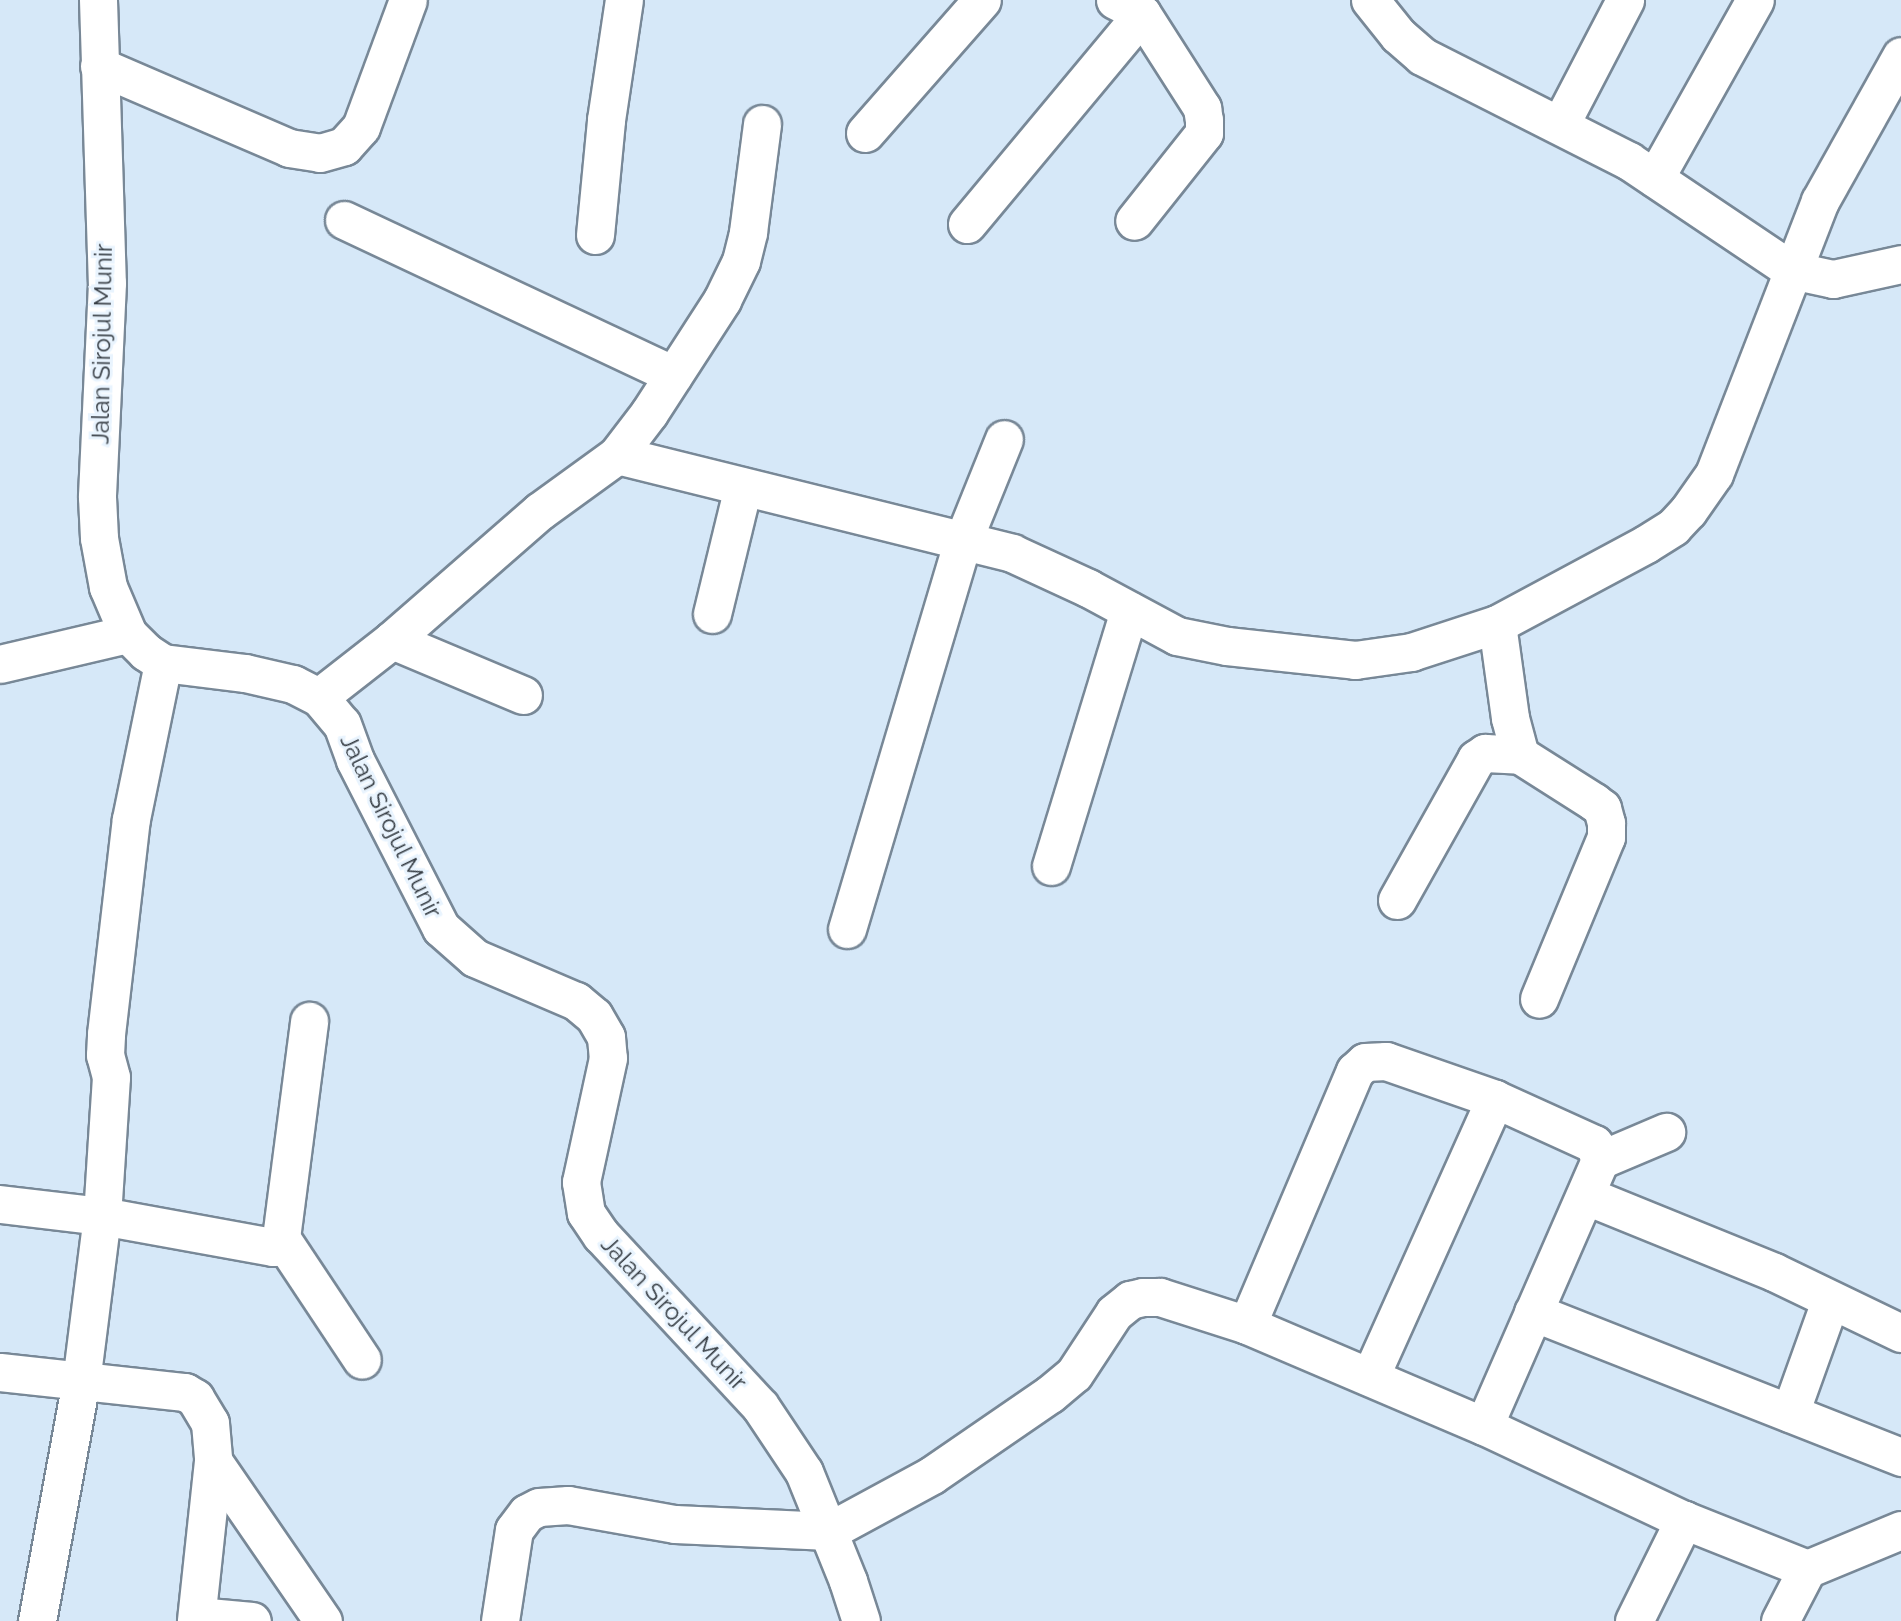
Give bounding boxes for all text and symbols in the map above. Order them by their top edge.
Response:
street label: Jalan Sirojul Munir [86,243,118,445]
street label: Jalan Sirojul Munir [334,729,448,923]
street label: Jalan Sirojul Munir [595,1229,753,1397]

